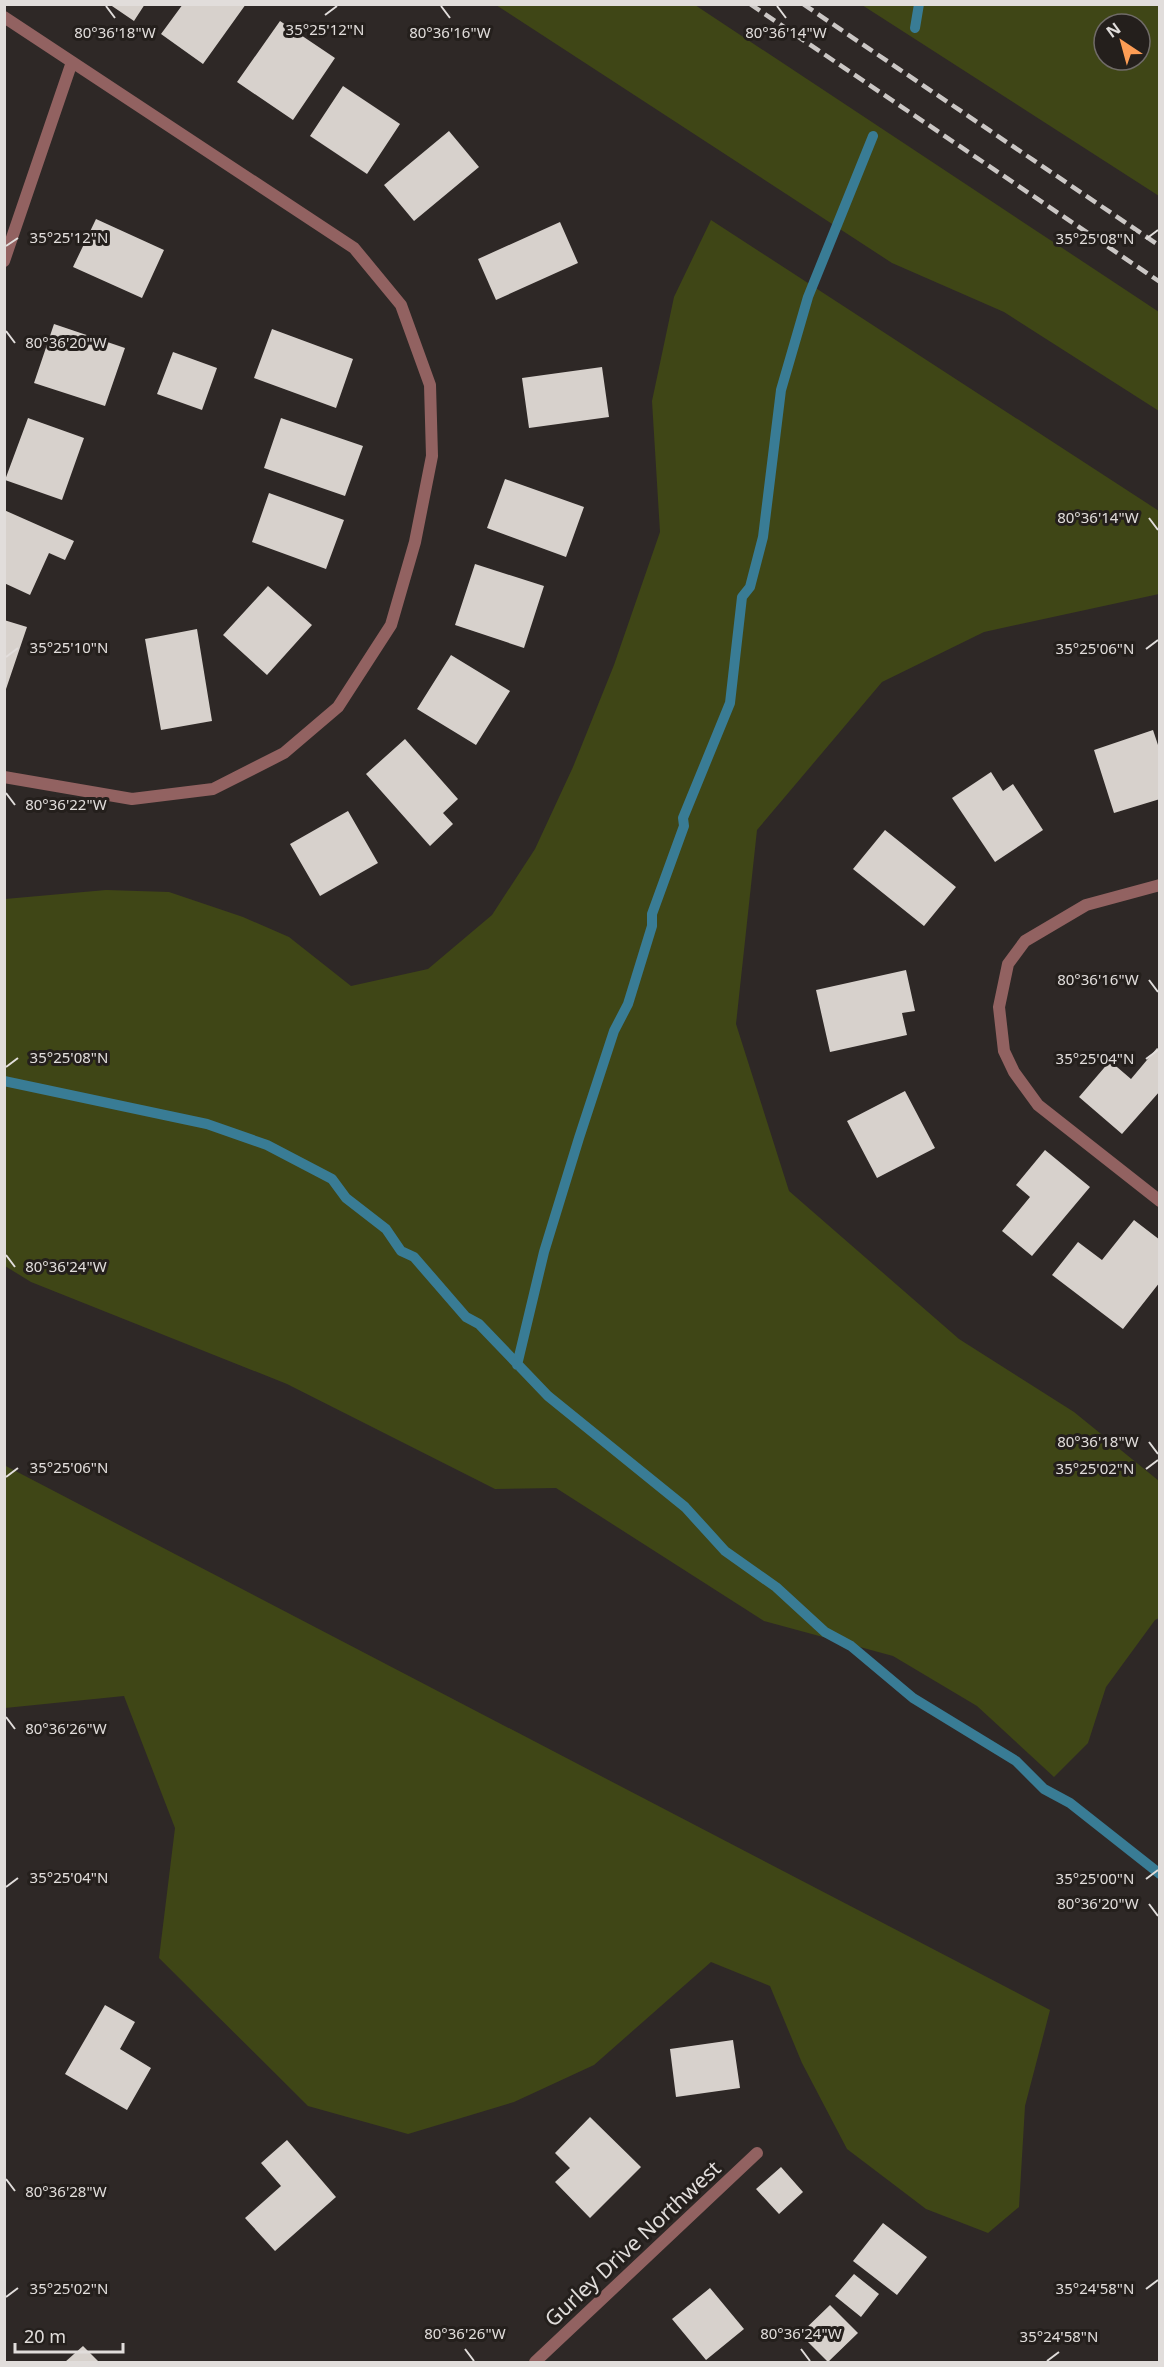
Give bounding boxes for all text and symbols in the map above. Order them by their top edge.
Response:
north arrow [1092,12,1152,72]
text: N [1101,17,1125,43]
text: 35°25'12"N [286,19,364,39]
text: 80°36'18"W [74,22,156,42]
text: 80°36'16"W [409,22,491,42]
text: 80°36'14"W [745,22,827,42]
text: 35°25'12"N [30,227,108,247]
text: 35°25'08"N [1056,228,1134,248]
text: 80°36'20"W [25,332,107,352]
text: 80°36'14"W [1057,507,1139,527]
text: 35°25'10"N [30,637,108,657]
text: 35°25'06"N [1056,638,1134,658]
text: 80°36'22"W [25,794,107,814]
text: 80°36'16"W [1057,969,1139,989]
text: 35°25'08"N [30,1047,108,1067]
text: 35°25'04"N [1056,1048,1134,1068]
text: 80°36'24"W [25,1256,107,1276]
text: 80°36'18"W [1057,1431,1139,1451]
text: 35°25'06"N [30,1457,108,1477]
text: 35°25'02"N [1056,1458,1134,1478]
text: 80°36'26"W [25,1718,107,1738]
text: 35°25'04"N [30,1867,108,1887]
text: 35°25'00"N [1056,1868,1134,1888]
text: 80°36'20"W [1057,1893,1139,1913]
street label: Gurley Drive Northwest [538,2154,727,2332]
text: 80°36'28"W [25,2181,107,2201]
text: 35°25'02"N [30,2278,108,2298]
text: 35°24'58"N [1056,2278,1134,2298]
scale bar [15,2316,123,2354]
text: 80°36'26"W [424,2323,506,2343]
text: 80°36'24"W [760,2323,842,2343]
text: 20 m [24,2324,66,2348]
text: 35°24'58"N [1020,2326,1098,2346]

